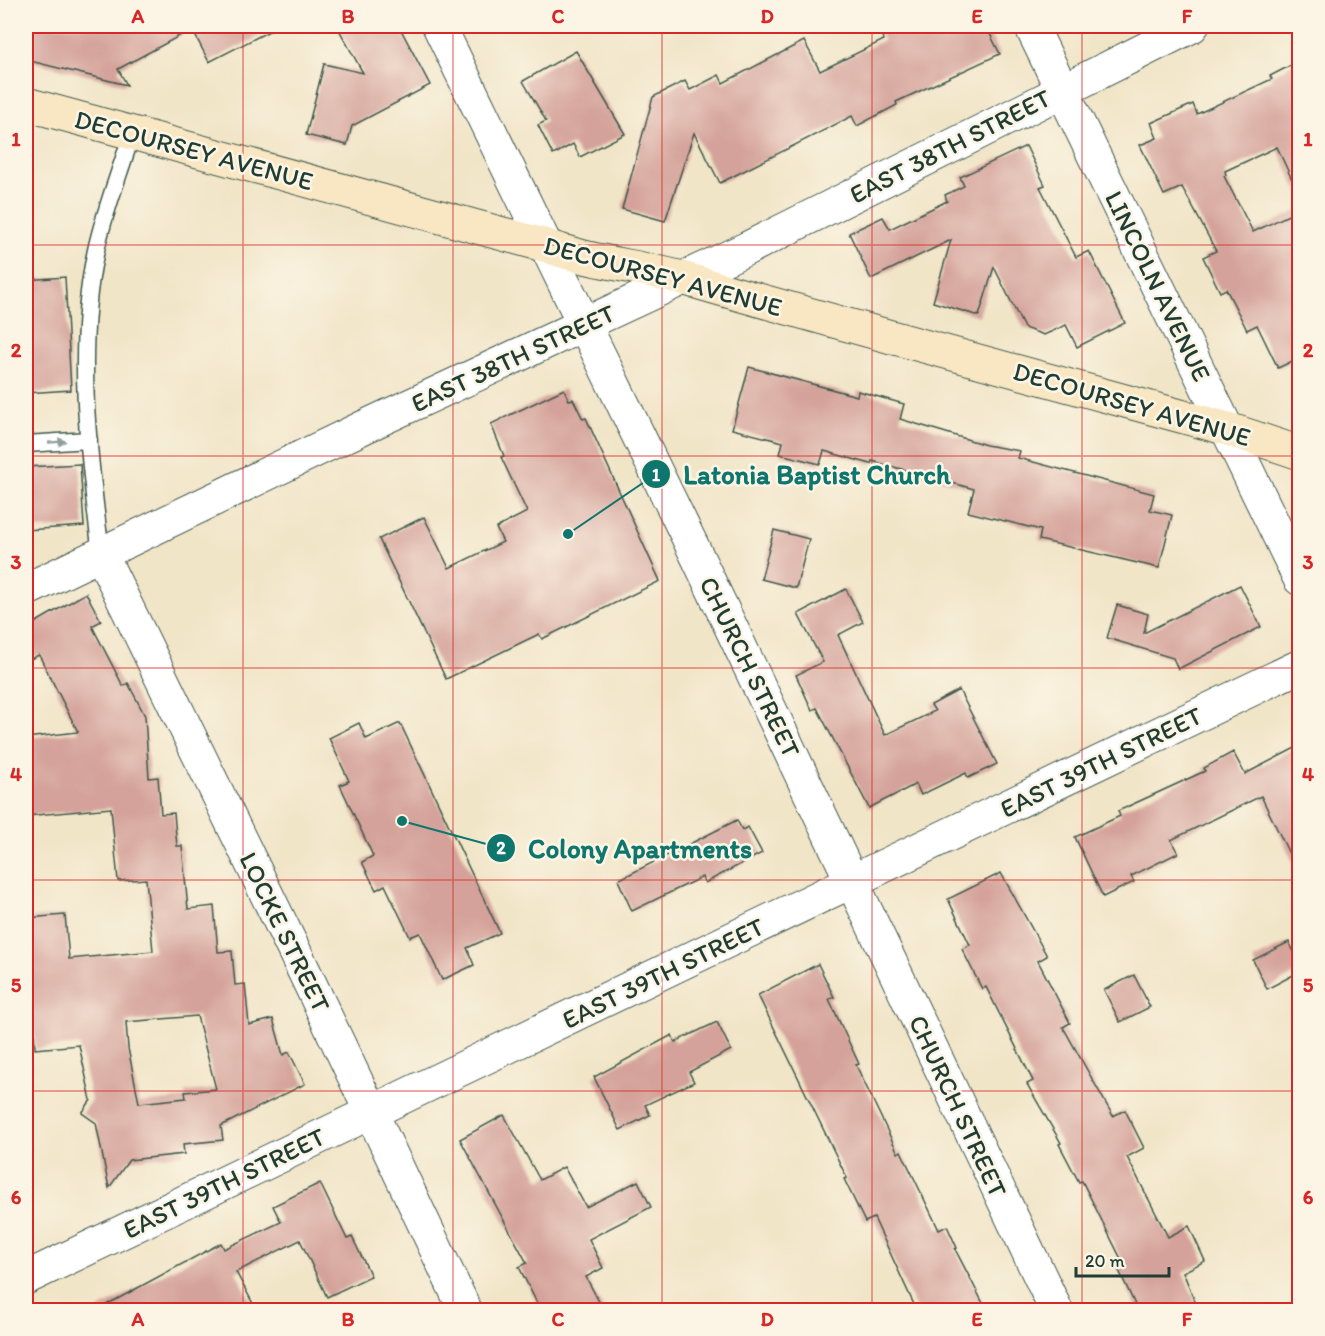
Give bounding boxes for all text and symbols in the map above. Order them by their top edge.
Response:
text: A [131,4,145,28]
text: B [342,4,355,28]
text: C [552,4,565,28]
text: D [760,4,774,28]
text: E [971,4,983,28]
text: F [1182,4,1193,28]
street label: EAST 38TH STREET [844,81,1056,210]
street label: DECOURSEY AVENUE [71,103,317,197]
text: 1 [11,127,21,151]
text: 1 [1303,127,1313,151]
street label: LINCOLN AVENUE [1098,186,1218,386]
street label: DECOURSEY AVENUE [540,229,786,323]
street label: EAST 38TH STREET [406,297,620,419]
text: 2 [11,338,22,362]
text: 2 [1303,338,1314,362]
street label: DECOURSEY AVENUE [1010,355,1254,453]
one-way arrow [48,438,67,447]
callout: Latonia Baptist Church [641,452,963,497]
text: Latonia Baptist Church [683,458,951,491]
text: 1 [652,464,661,486]
text: 3 [11,550,22,574]
text: 3 [1303,550,1314,574]
street label: CHURCH STREET [692,571,808,763]
street label: EAST 39TH STREET [995,699,1208,825]
text: 4 [10,762,22,786]
text: 4 [1302,762,1314,786]
callout: Colony Apartments [486,826,764,871]
text: Colony Apartments [528,832,752,865]
text: 2 [496,837,506,859]
street label: LOCKE STREET [232,847,338,1018]
street label: EAST 39TH STREET [557,910,770,1036]
text: 5 [11,973,22,997]
text: 5 [1303,973,1314,997]
street label: CHURCH STREET [902,1010,1014,1203]
street label: EAST 39TH STREET [118,1120,331,1246]
text: 6 [11,1185,22,1209]
text: 6 [1303,1185,1314,1209]
scale bar [1076,1240,1169,1278]
text: 20 m [1085,1250,1125,1272]
text: A [131,1307,145,1331]
text: B [342,1307,355,1331]
text: C [552,1307,565,1331]
text: D [760,1307,774,1331]
text: E [971,1307,983,1331]
text: F [1182,1307,1193,1331]

